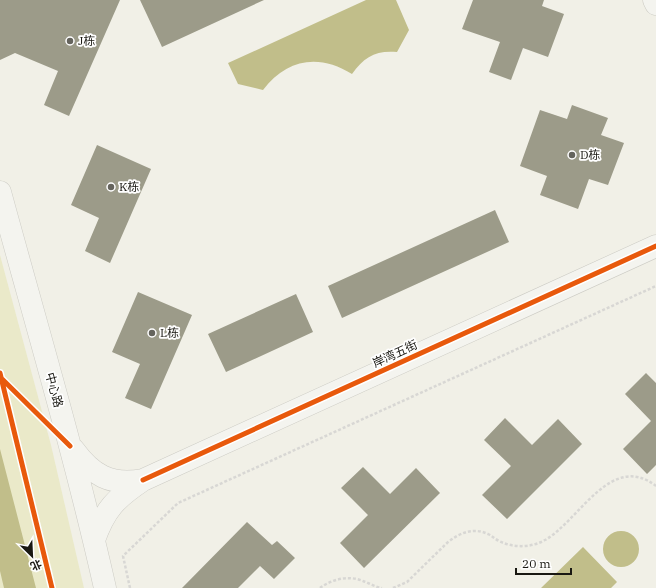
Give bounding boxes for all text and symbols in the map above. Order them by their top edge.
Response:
place label: J栋 [78,33,95,48]
marker: J栋 [65,36,75,46]
place label: D栋 [580,147,600,162]
marker: D栋 [567,150,577,160]
place label: K栋 [119,179,139,194]
marker: K栋 [106,182,116,192]
place label: L栋 [160,325,179,340]
marker: L栋 [147,328,157,338]
street label: 岸湾五街 [370,337,420,370]
street label: 中心路 [43,371,66,409]
north arrow [12,536,52,576]
scale bar [516,550,571,576]
text: 20 m [522,556,551,571]
text: 北 [28,557,44,574]

